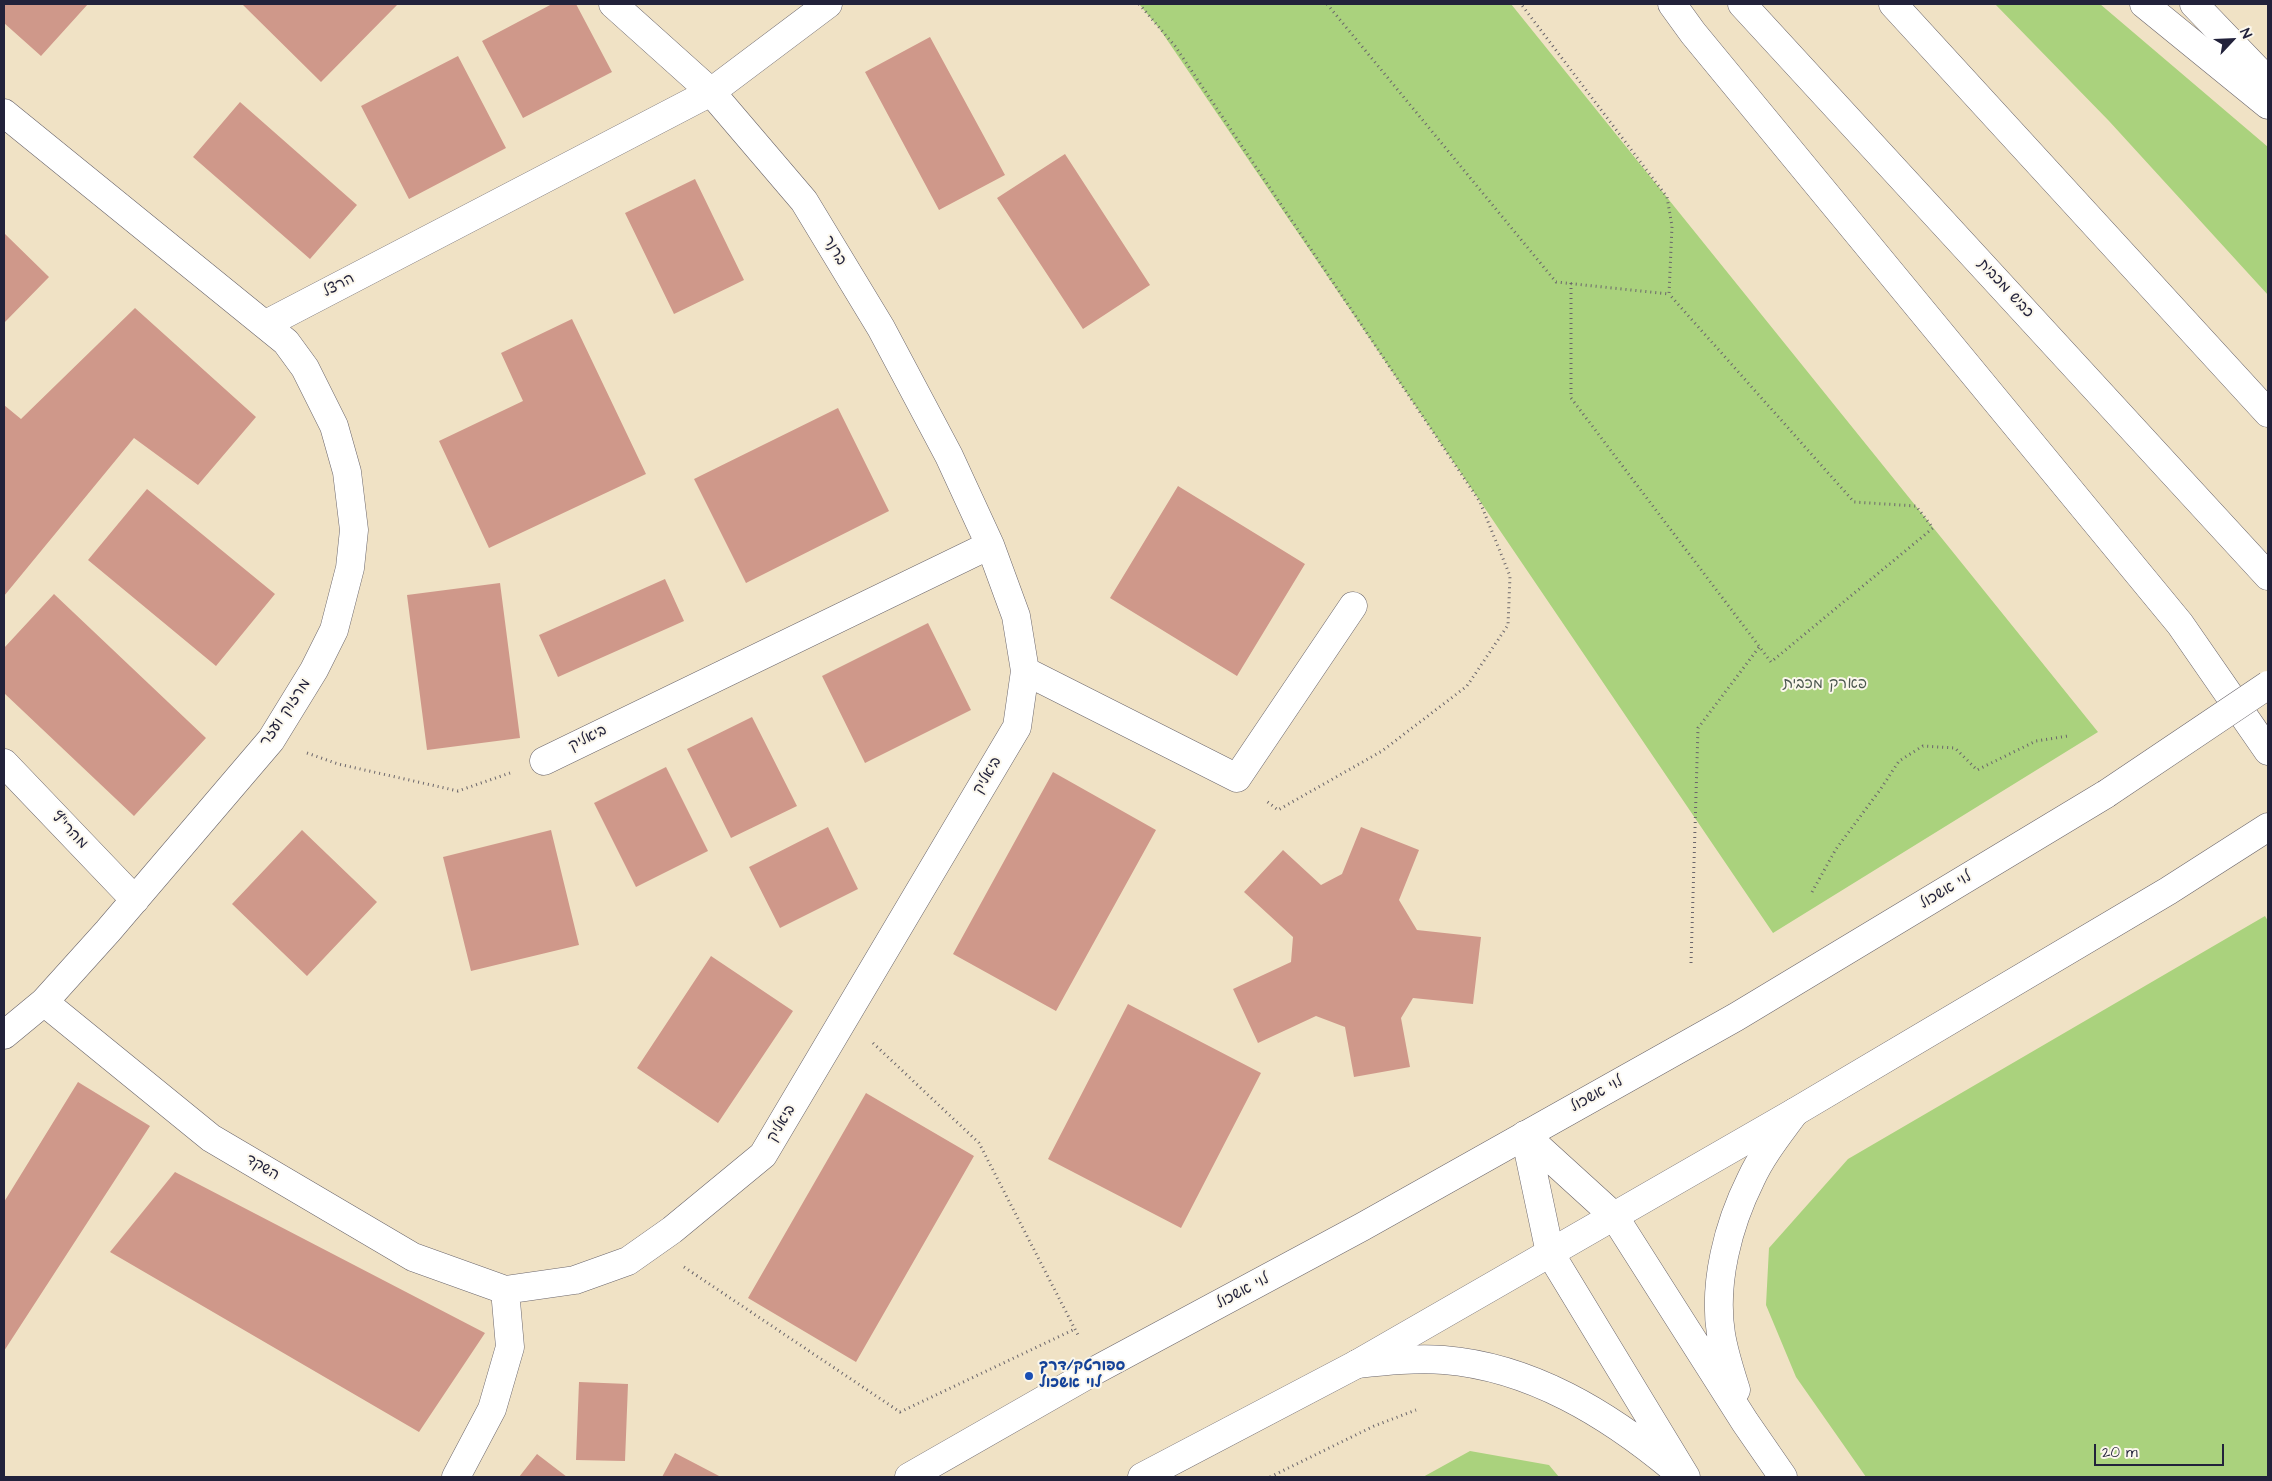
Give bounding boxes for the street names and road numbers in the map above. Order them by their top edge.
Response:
street label: ברנר [818,233,850,269]
street label: כביש מכבית [1973,256,2037,322]
street label: הרצל [320,270,358,302]
street label: מרזוק ועזר [257,676,315,750]
street label: ביאליק [566,722,610,756]
street label: ביאליק [970,754,1006,798]
street label: מהרי"ץ [47,809,91,853]
street label: לוי אשכול [1917,868,1975,914]
street label: לוי אשכול [1567,1073,1627,1117]
street label: ביאליק [764,1102,800,1146]
street label: השקד [242,1151,282,1185]
street label: לוי אשכול [1213,1271,1273,1313]

